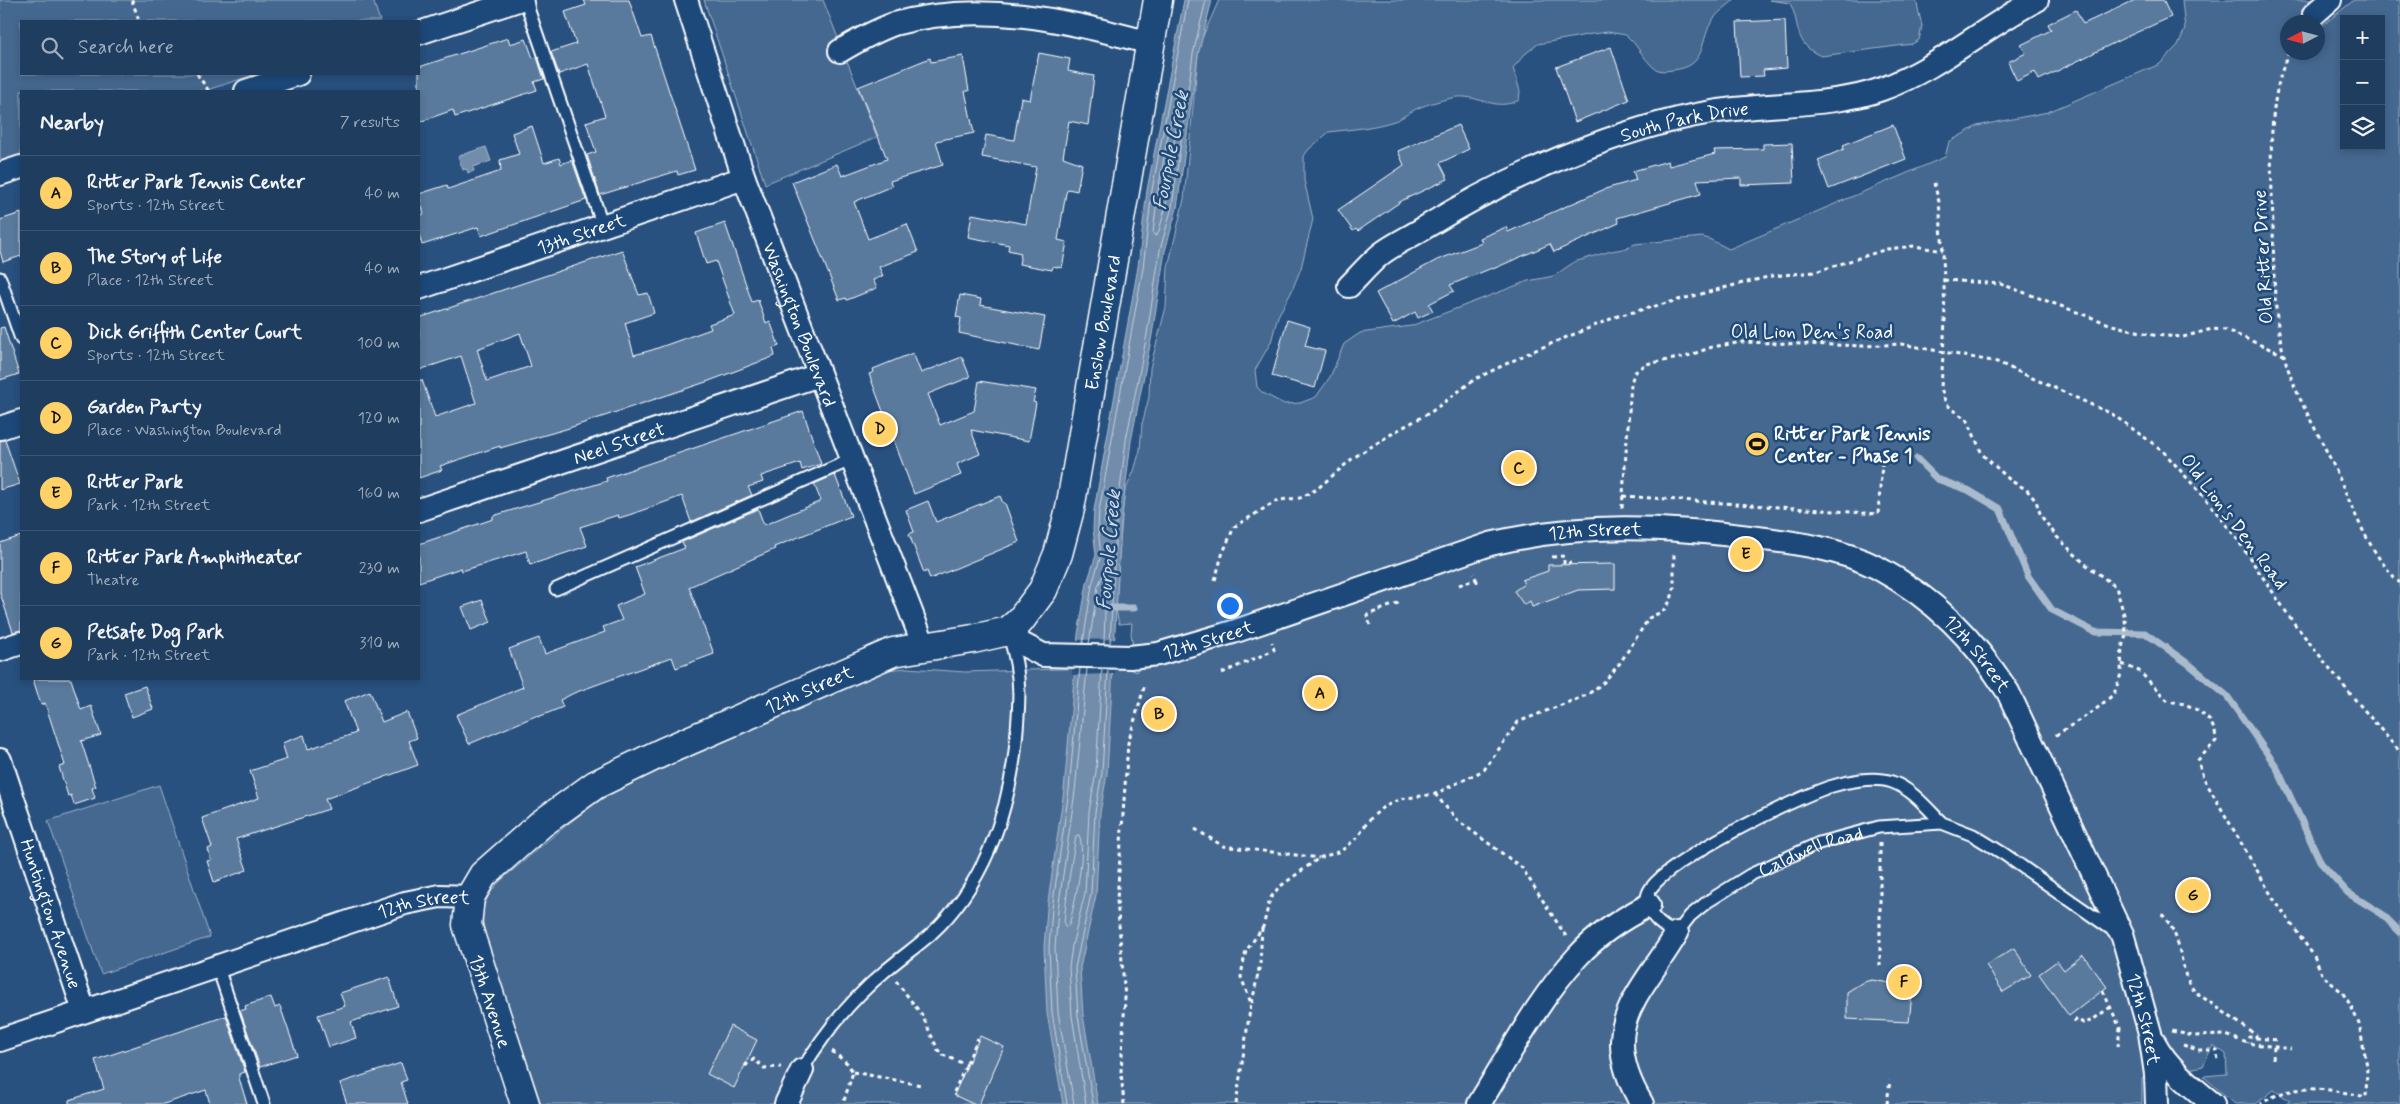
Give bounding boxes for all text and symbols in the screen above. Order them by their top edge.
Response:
north arrow [2280,15,2325,60]
map controls [2340,15,2385,150]
button: + [2340,15,2385,60]
search box [20,20,420,75]
icon: search [38,34,66,62]
text: Search here [78,35,174,60]
button: − [2340,60,2385,105]
water label: Fourpole Creek [1147,87,1197,212]
street label: South Park Drive [1617,97,1750,149]
button: layers [2340,105,2385,150]
text: Nearby [40,109,104,137]
text: 7 results [340,112,400,133]
text: Ritter Park Tennis Center [87,170,305,195]
text: A [51,183,61,204]
text: 40 m [364,183,400,204]
street label: Old Ritter Drive [2247,189,2279,325]
text: Sports · 12th Street [87,195,225,216]
street label: 13th Street [534,208,629,261]
street label: Washington Boulevard [756,239,842,411]
text: The Story of Life [87,245,222,270]
street label: Enslow Boulevard [1080,253,1128,393]
text: B [51,258,61,279]
text: 40 m [364,258,400,279]
text: Place · 12th Street [87,270,214,291]
text: Dick Griffith Center Court [87,320,302,345]
street label: Old Lion Den's Road [1731,320,1893,345]
text: C [50,333,62,354]
text: 100 m [357,333,400,354]
text: Sports · 12th Street [87,345,225,366]
text: Garden Party [87,395,202,420]
text: D [50,408,62,429]
text: 120 m [358,408,400,429]
pin: D [864,410,896,448]
street label: Neel Street [570,417,669,471]
text: Place · Washington Boulevard [87,420,281,441]
place label: Ritter Park Tennis Center - Phase 1 [1774,422,1931,469]
sports icon: Ritter Park Tennis Center - Phase 1 [1744,431,1770,457]
pin: C [1503,449,1535,487]
street label: Old Lion's Den Road [2174,449,2293,595]
text: Ritter Park [87,470,183,495]
text: E [51,483,61,504]
text: 160 m [357,483,400,504]
water label: Fourpole Creek [1091,487,1128,611]
text: Park · 12th Street [87,495,210,516]
street label: 12th Street [1547,517,1642,547]
pin: E [1730,535,1762,573]
text: Ritter Park Amphitheater [87,545,301,570]
text: F [52,558,60,579]
text: 230 m [359,558,400,579]
text: Theatre [87,570,139,591]
your location [1217,593,1243,619]
street label: 12th Street [1937,609,2016,698]
street label: 12th Street [1160,615,1257,666]
text: Petsafe Dog Park [87,620,224,645]
text: G [51,633,61,654]
text: 310 m [359,633,400,654]
text: Park · 12th Street [87,645,210,666]
street label: 12th Street [761,660,857,720]
pin: A [1304,674,1336,712]
pin: B [1143,695,1175,733]
street label: Caldwell Road [1754,821,1866,884]
street label: Huntington Avenue [13,836,87,992]
pin: G [2177,876,2209,914]
street label: 12th Street [374,885,470,925]
street label: 13th Avenue [463,951,516,1052]
pin: F [1888,963,1920,1001]
street label: 12th Street [2120,970,2166,1067]

